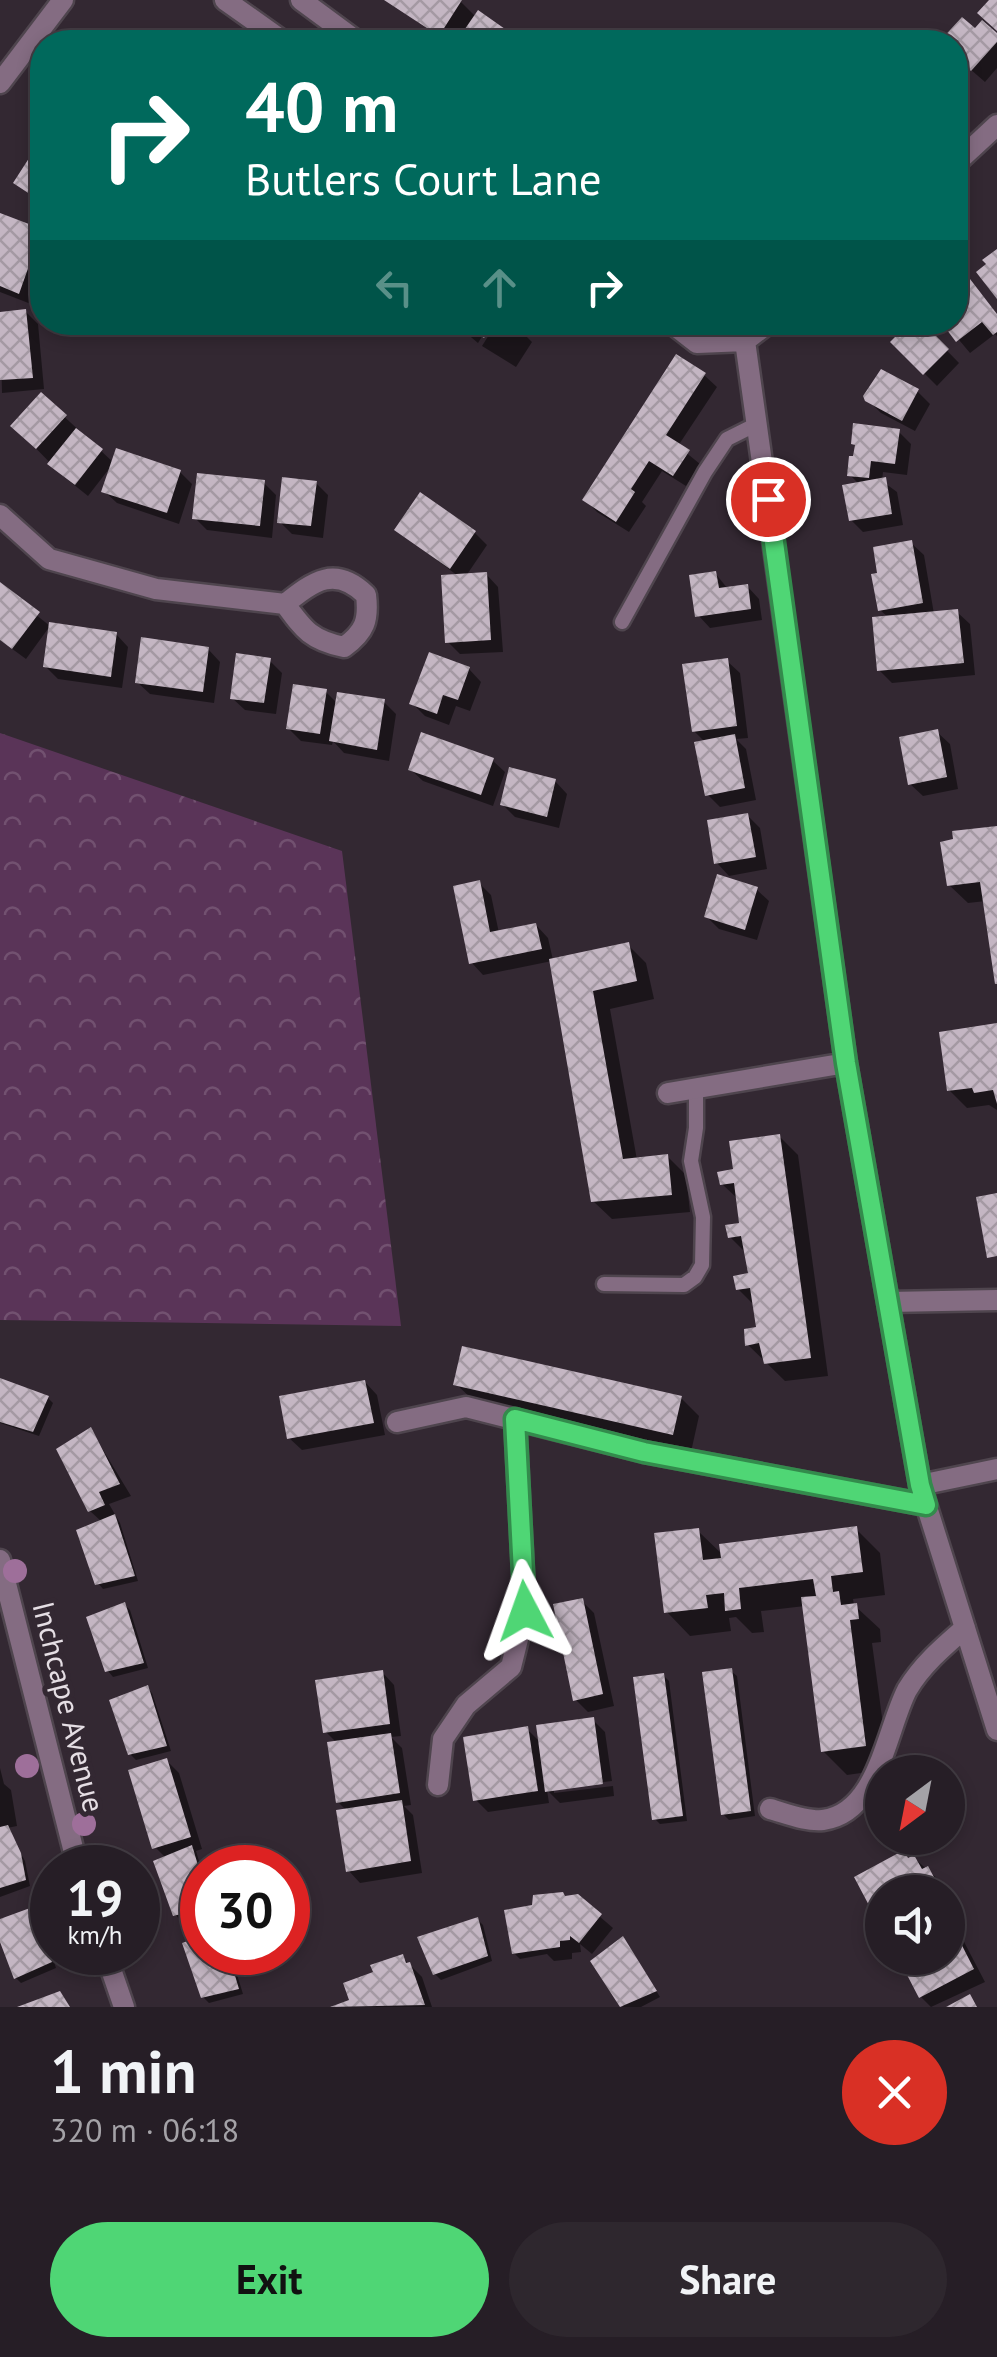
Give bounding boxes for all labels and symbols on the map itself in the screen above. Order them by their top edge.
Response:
pin [726,457,811,542]
position arrow [473,1559,577,1663]
street label: Inchcape Avenue [24,1597,114,1816]
north arrow [865,1755,965,1855]
speed limit sign: 30 [180,1845,310,1975]

